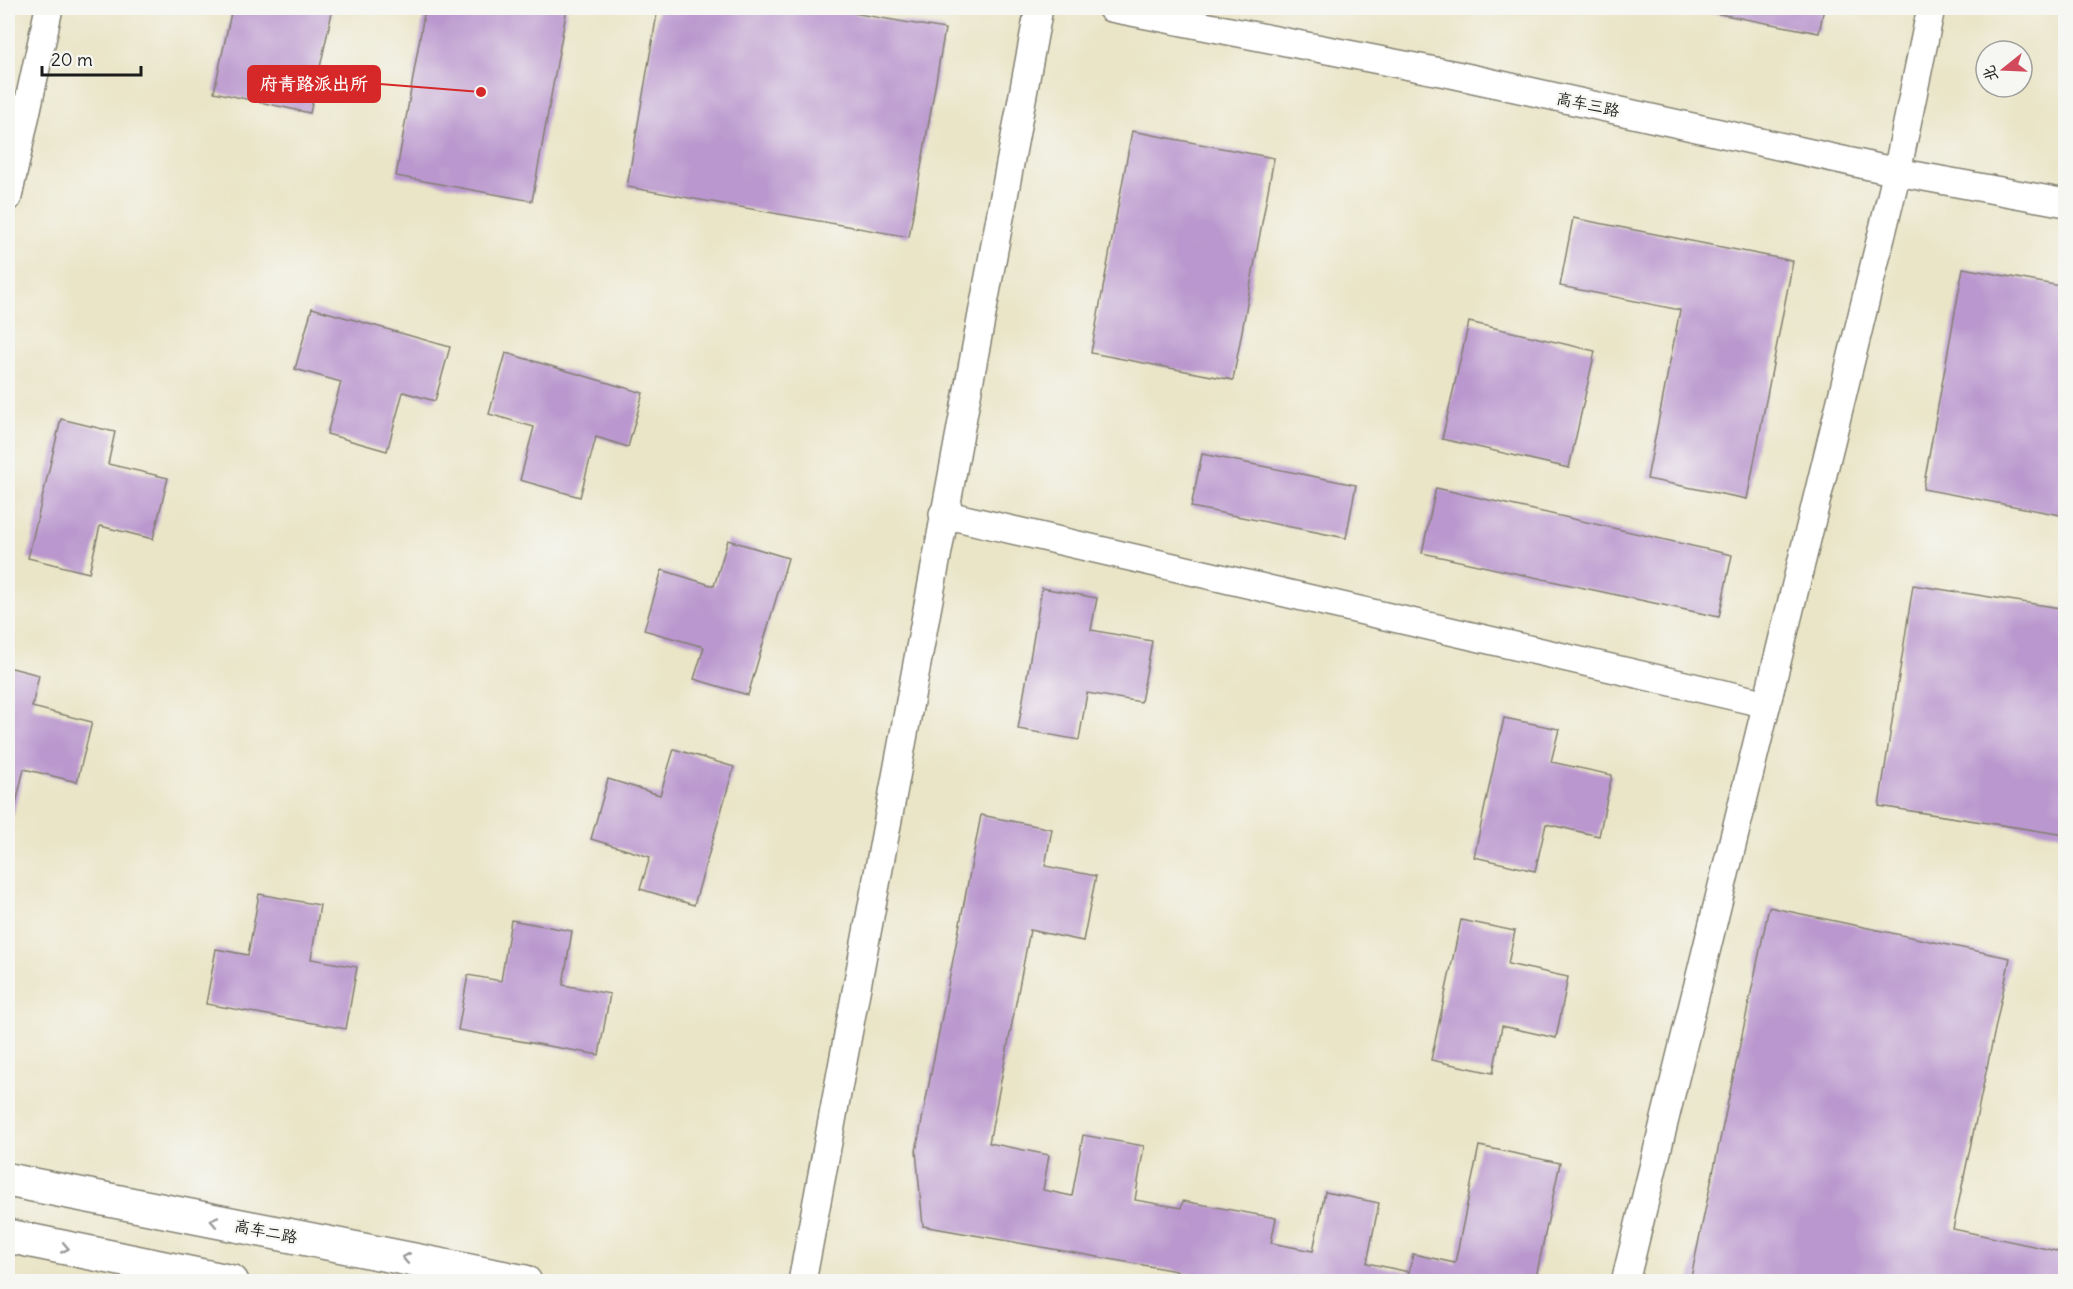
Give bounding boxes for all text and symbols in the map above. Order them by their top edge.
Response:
scale bar [42,39,141,77]
north arrow [1974,39,2034,99]
text: 20 m [51,48,93,71]
text: 北 [1978,63,2002,84]
callout: 府青路派出所 [248,66,380,102]
text: 府青路派出所 [260,72,368,95]
street label: 高车三路 [1555,88,1621,120]
one-way arrow [210,1215,220,1228]
street label: 高车二路 [233,1215,299,1247]
one-way arrow [60,1241,70,1254]
one-way arrow [401,1252,411,1265]

